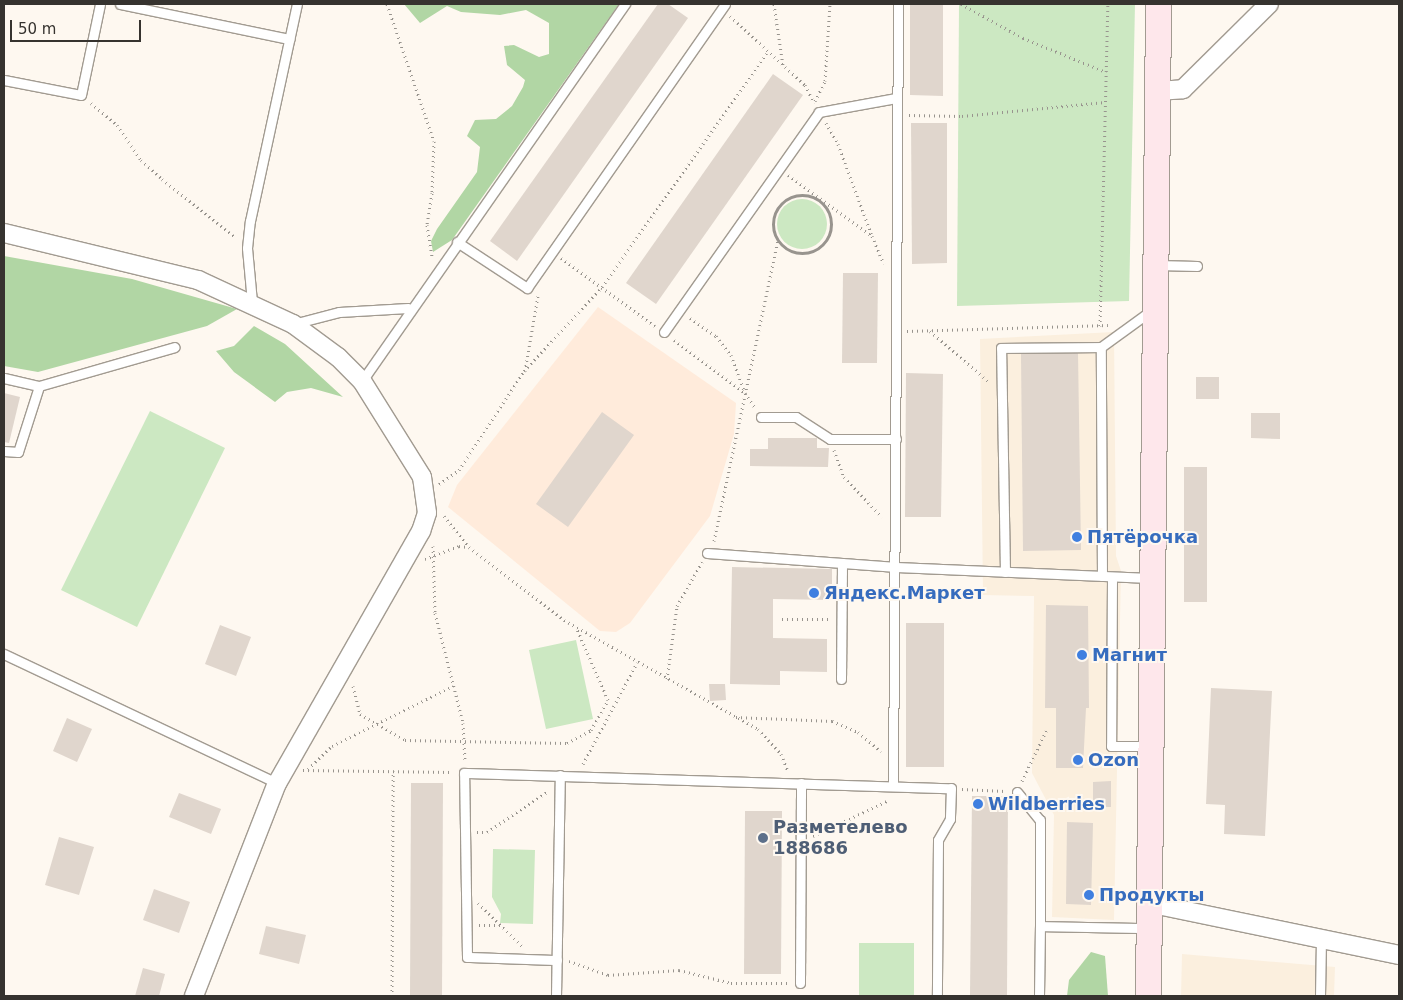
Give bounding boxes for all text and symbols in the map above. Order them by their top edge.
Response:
scale bar [12,10,144,42]
text: 50 m [18,20,56,38]
place label: Пятёрочка [1087,526,1198,548]
marker: Пятёрочка [1071,531,1083,543]
place label: Яндекс.Маркет [824,582,985,604]
marker: Яндекс.Маркет [808,587,820,599]
place label: Магнит [1092,644,1167,666]
marker: Магнит [1076,649,1088,661]
place label: Ozon [1088,749,1139,771]
marker: Ozon [1072,754,1084,766]
place label: Wildberries [988,793,1105,815]
marker: Wildberries [972,798,984,810]
place label: Разметелево 188686 [773,817,908,860]
marker: Разметелево 188686 [757,832,769,844]
place label: Продукты [1099,884,1205,906]
marker: Продукты [1083,889,1095,901]

